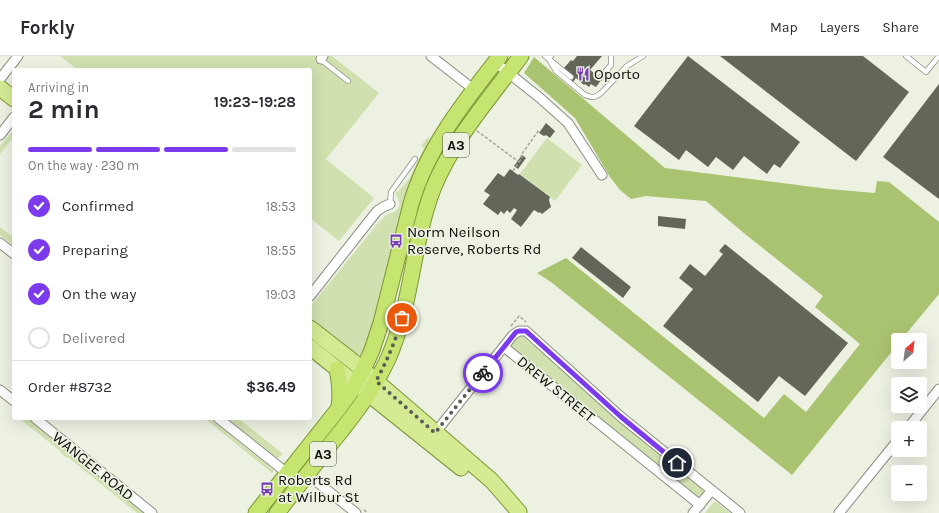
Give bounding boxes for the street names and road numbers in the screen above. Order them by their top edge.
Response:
road number: A3 [443,133,469,157]
street label: DREW STREET [514,352,599,426]
street label: WANGEE ROAD [49,428,137,504]
road number: A3 [310,442,336,466]

